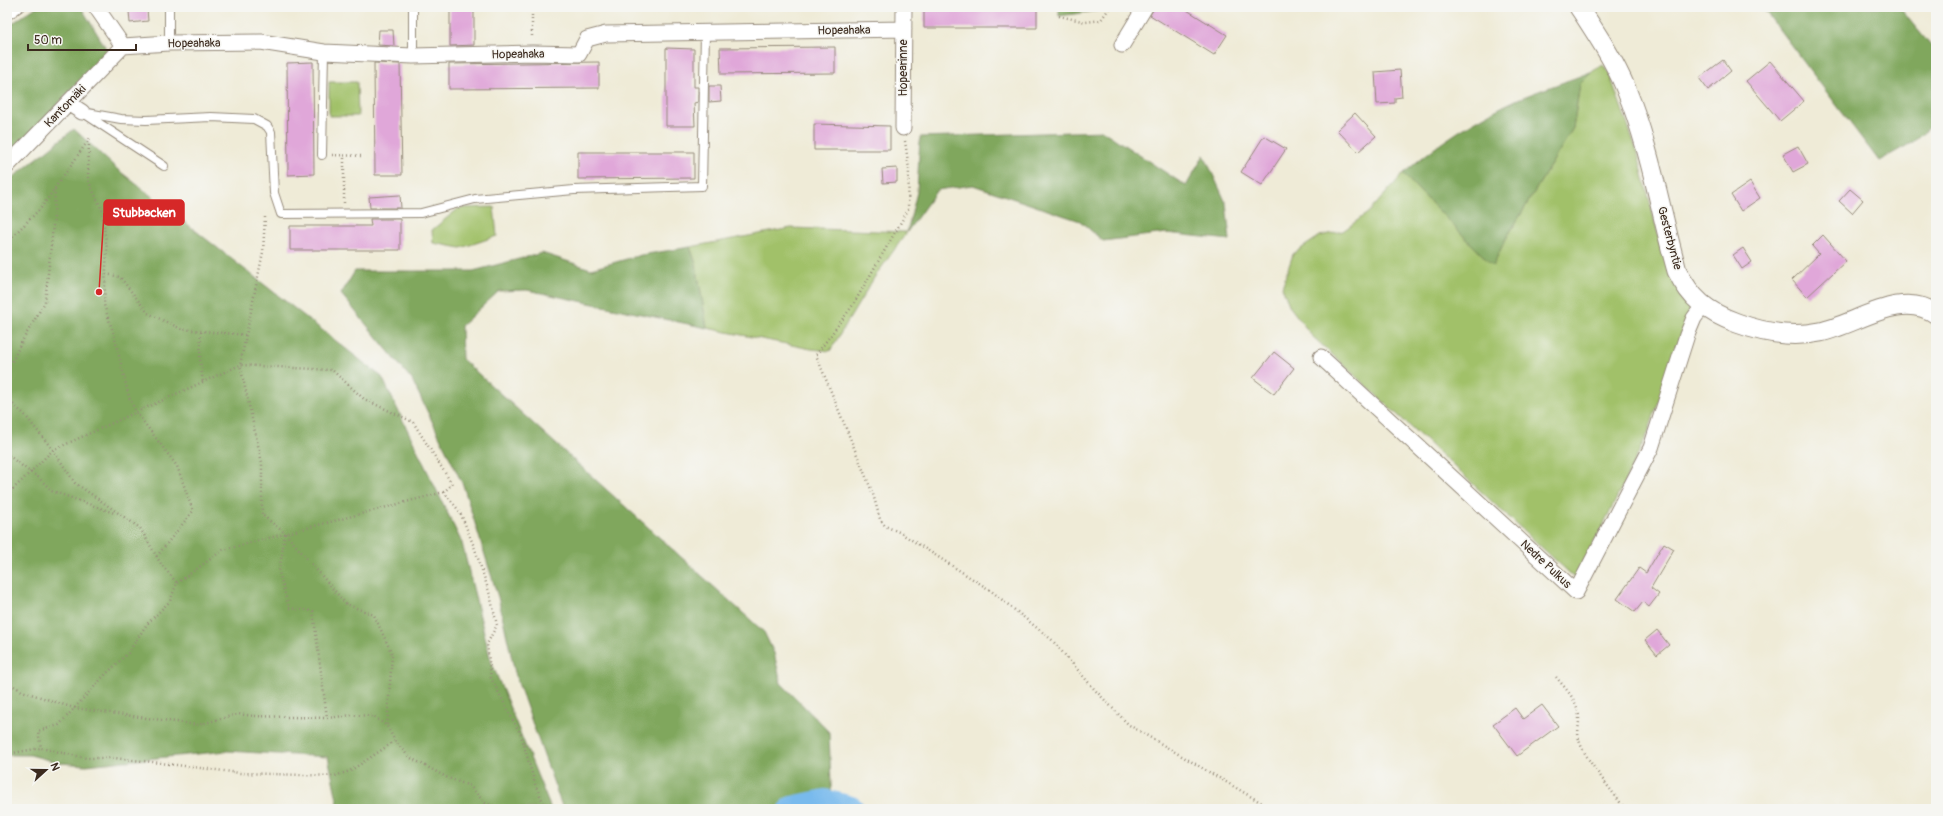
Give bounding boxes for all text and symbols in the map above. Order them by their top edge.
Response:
street label: Hopeahaka [817,23,871,38]
scale bar [28,26,136,52]
text: 50 m [34,33,62,48]
street label: Hopeahaka [167,36,221,51]
street label: Hopearinne [896,39,911,97]
street label: Hopeahaka [491,47,545,62]
street label: Kantomäki [41,82,89,131]
callout: Stubbacken [104,200,184,225]
text: Stubbacken [112,205,176,221]
street label: Gesterbyntie [1654,205,1685,271]
street label: Nedre Pulkus [1517,537,1575,592]
north arrow [26,750,66,790]
text: N [47,761,62,773]

